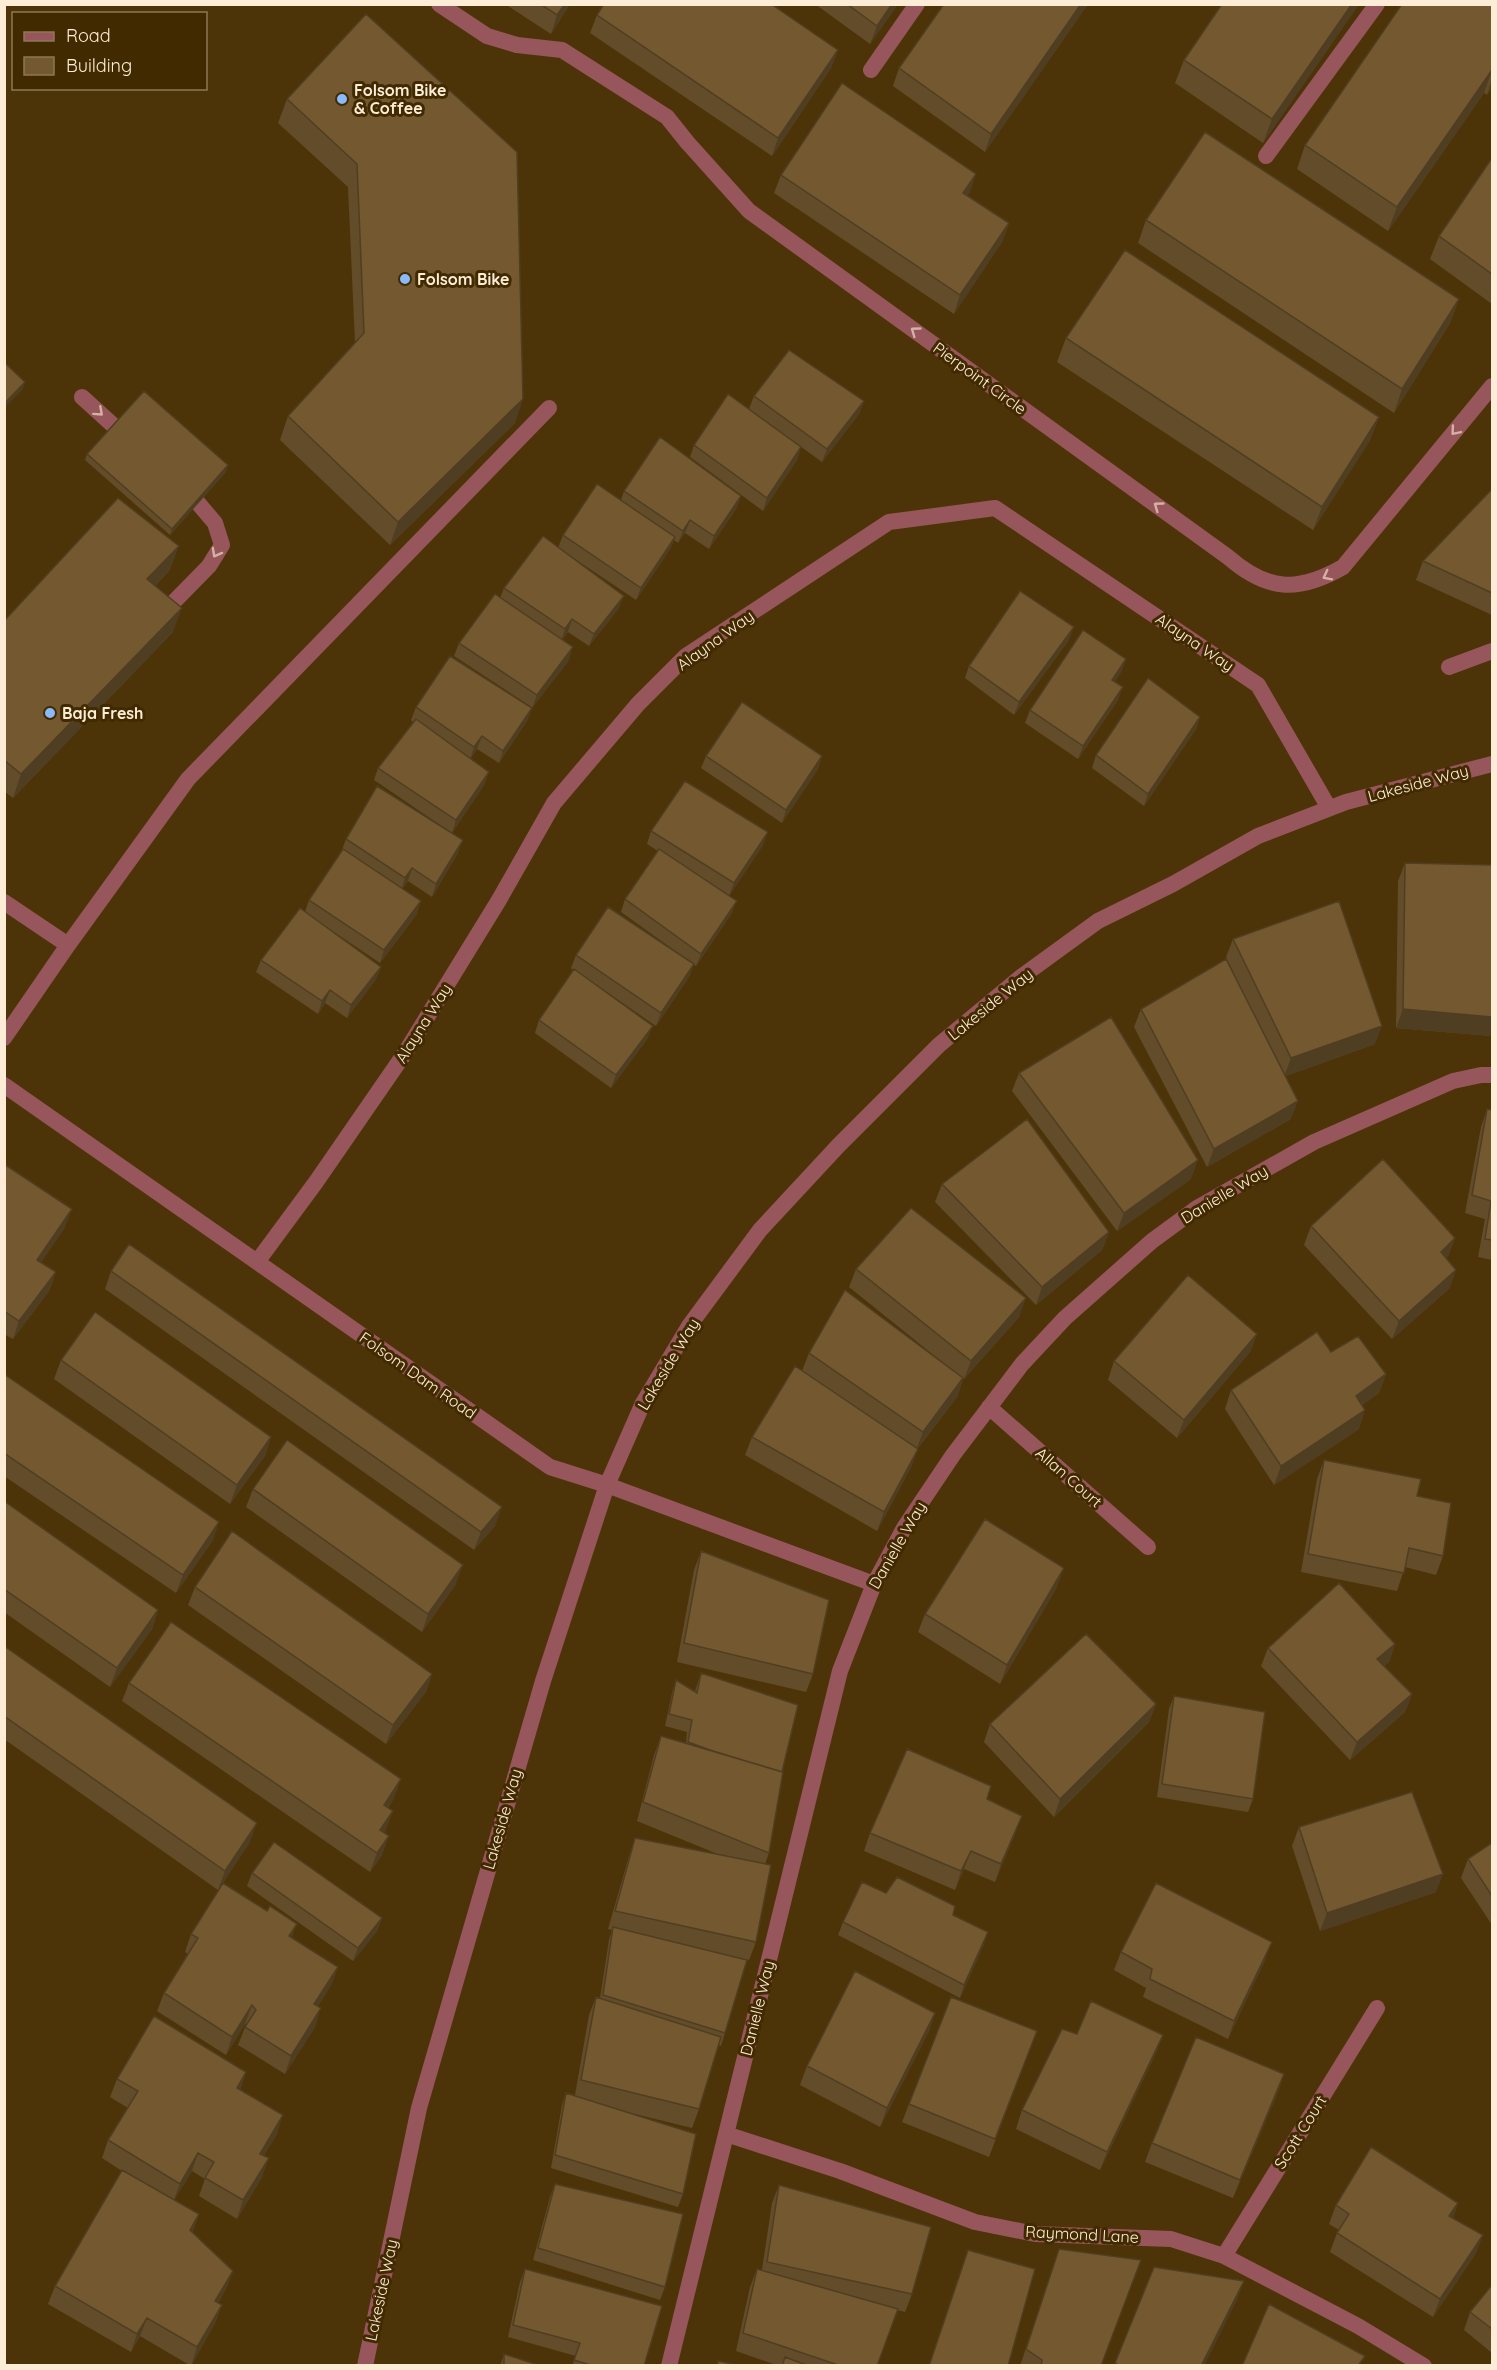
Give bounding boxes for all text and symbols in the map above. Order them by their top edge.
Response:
legend [12,12,207,90]
text: Road [66,24,111,47]
text: Building [66,54,132,77]
place label: Folsom Bike & Coffee [354,80,446,118]
marker: Folsom Bike & Coffee [335,92,349,106]
place label: Folsom Bike [417,269,509,289]
marker: Folsom Bike [398,272,412,286]
one-way arrow [910,327,921,338]
street label: Pierpoint Circle [929,337,1031,419]
one-way arrow [92,405,102,416]
one-way arrow [1452,424,1463,435]
one-way arrow [1154,502,1165,513]
one-way arrow [212,547,223,557]
one-way arrow [1322,568,1333,580]
street label: Alayna Way [673,605,757,675]
street label: Alayna Way [1152,608,1238,676]
place label: Baja Fresh [62,703,143,723]
marker: Baja Fresh [43,706,57,720]
street label: Lakeside Way [1365,760,1471,806]
street label: Lakeside Way [943,964,1037,1044]
street label: Alayna Way [391,979,455,1067]
street label: Danielle Way [1177,1160,1271,1228]
street label: Lakeside Way [633,1314,703,1414]
street label: Folsom Dam Road [356,1327,480,1423]
street label: Allan Court [1032,1443,1106,1511]
street label: Danielle Way [864,1498,930,1592]
street label: Lakeside Way [478,1766,526,1872]
street label: Danielle Way [735,1958,779,2058]
street label: Scott Court [1270,2092,1330,2172]
street label: Raymond Lane [1025,2221,1139,2247]
street label: Lakeside Way [360,2237,402,2343]

